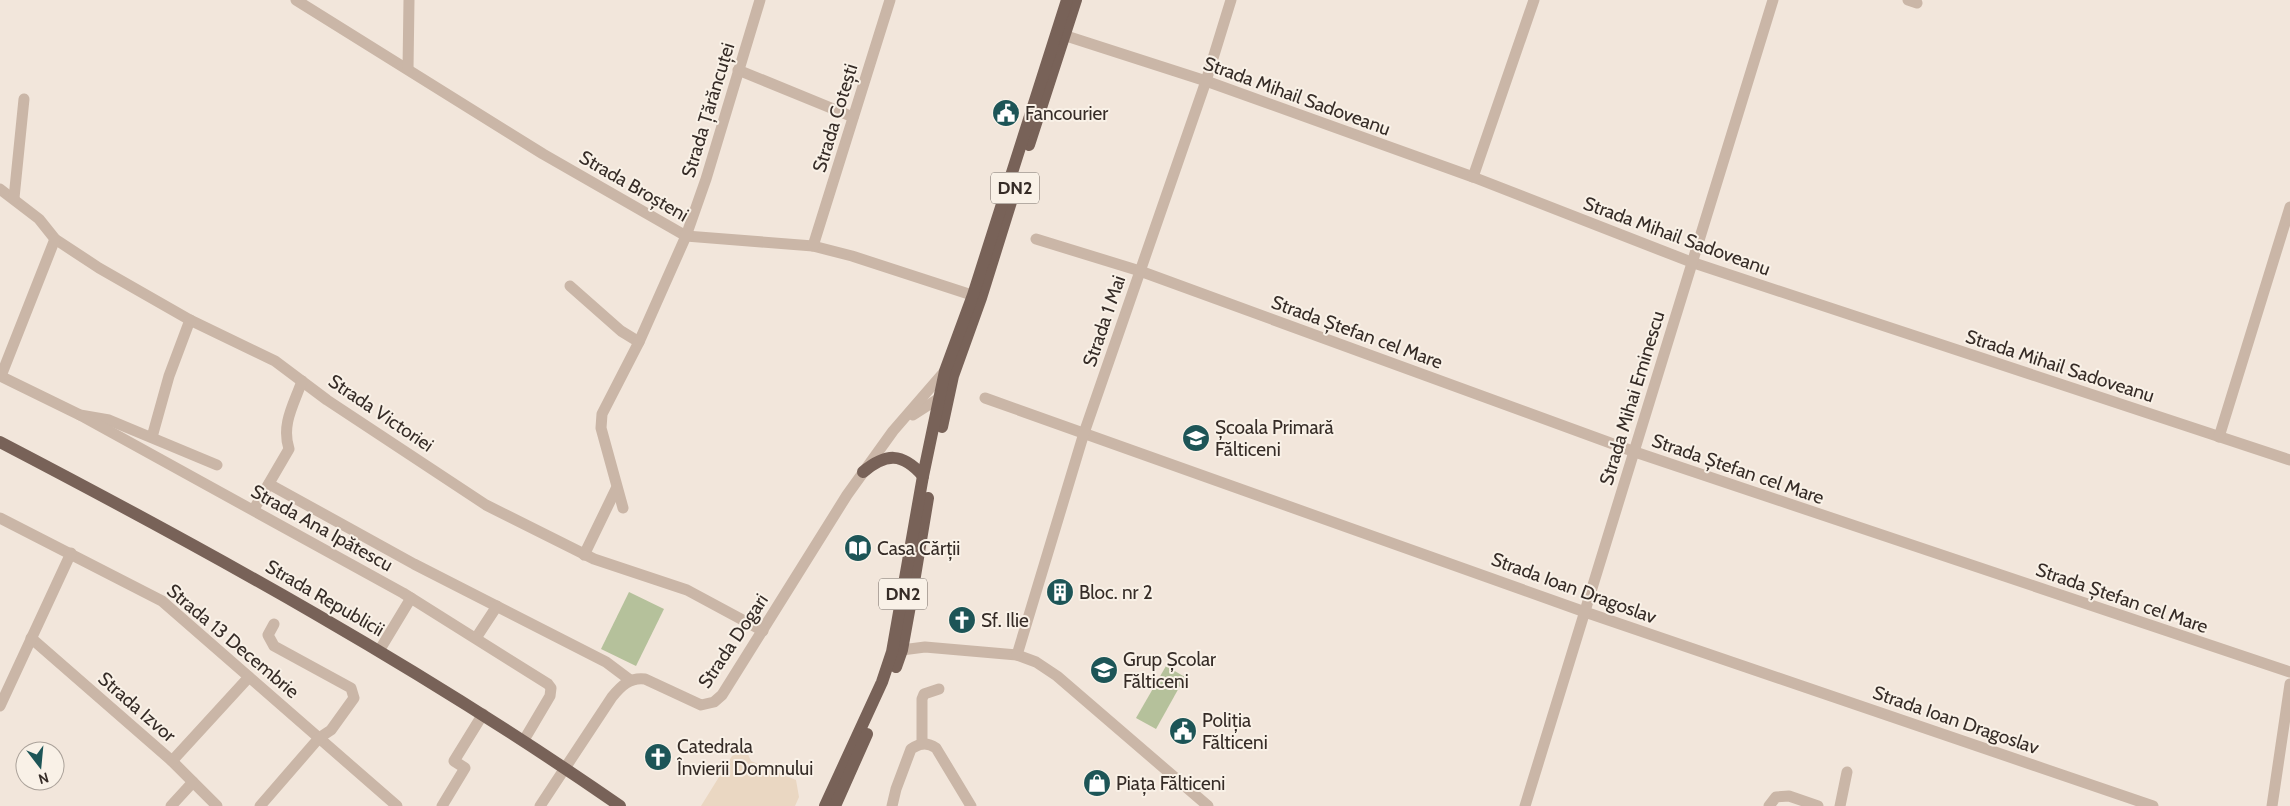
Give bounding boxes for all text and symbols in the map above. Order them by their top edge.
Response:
street label: Strada Țărăncuței [677,40,740,180]
street label: Strada Mihail Sadoveanu [1200,51,1394,141]
street label: Strada Cotești [808,61,863,175]
public building icon: Fancourier [991,98,1021,128]
place label: Fancourier [1025,102,1108,125]
street label: Strada Broșteni [575,146,693,227]
road number: DN2 [991,172,1039,204]
street label: Strada Mihail Sadoveanu [1580,191,1774,281]
street label: Strada 1 Mai [1078,272,1130,370]
street label: Strada Ștefan cel Mare [1268,290,1446,375]
street label: Strada Mihai Eminescu [1595,308,1669,488]
street label: Strada Mihail Sadoveanu [1963,325,2157,407]
street label: Strada Victoriei [324,369,438,457]
place label: Școala Primară Fălticeni [1215,416,1334,461]
school or university icon: Școala Primară Fălticeni [1181,423,1211,453]
street label: Strada Ștefan cel Mare [1649,429,1827,510]
street label: Strada Ana Ipătescu [247,480,397,576]
library icon: Casa Cărții [843,533,873,563]
place label: Casa Cărții [877,537,960,561]
street label: Strada Ioan Dragoslav [1488,547,1660,629]
street label: Strada Republicii [262,555,388,641]
street label: Strada Ștefan cel Mare [2033,558,2211,639]
building icon: Bloc. nr 2 [1045,577,1075,607]
road number: DN2 [879,578,927,610]
street label: Strada 13 Decembrie [162,579,304,703]
place label: Bloc. nr 2 [1079,581,1153,604]
street label: Strada Dogari [693,589,773,693]
church icon: Sf. Ilie [947,605,977,635]
place label: Sf. Ilie [981,609,1029,632]
place label: Grup Școlar Fălticeni [1123,648,1216,693]
school or university icon: Grup Școlar Fălticeni [1089,655,1119,685]
street label: Strada Izvor [93,667,181,747]
street label: Strada Ioan Dragoslav [1870,681,2043,759]
place label: Poliția Fălticeni [1202,709,1268,754]
public building icon: Poliția Fălticeni [1168,716,1198,746]
place label: Catedrala Învierii Domnului [677,735,813,780]
north arrow [15,741,65,791]
church icon: Catedrala Învierii Domnului [643,742,673,772]
text: N [36,768,51,789]
shop icon: Piața Fălticeni [1082,768,1112,798]
place label: Piața Fălticeni [1116,772,1225,796]

